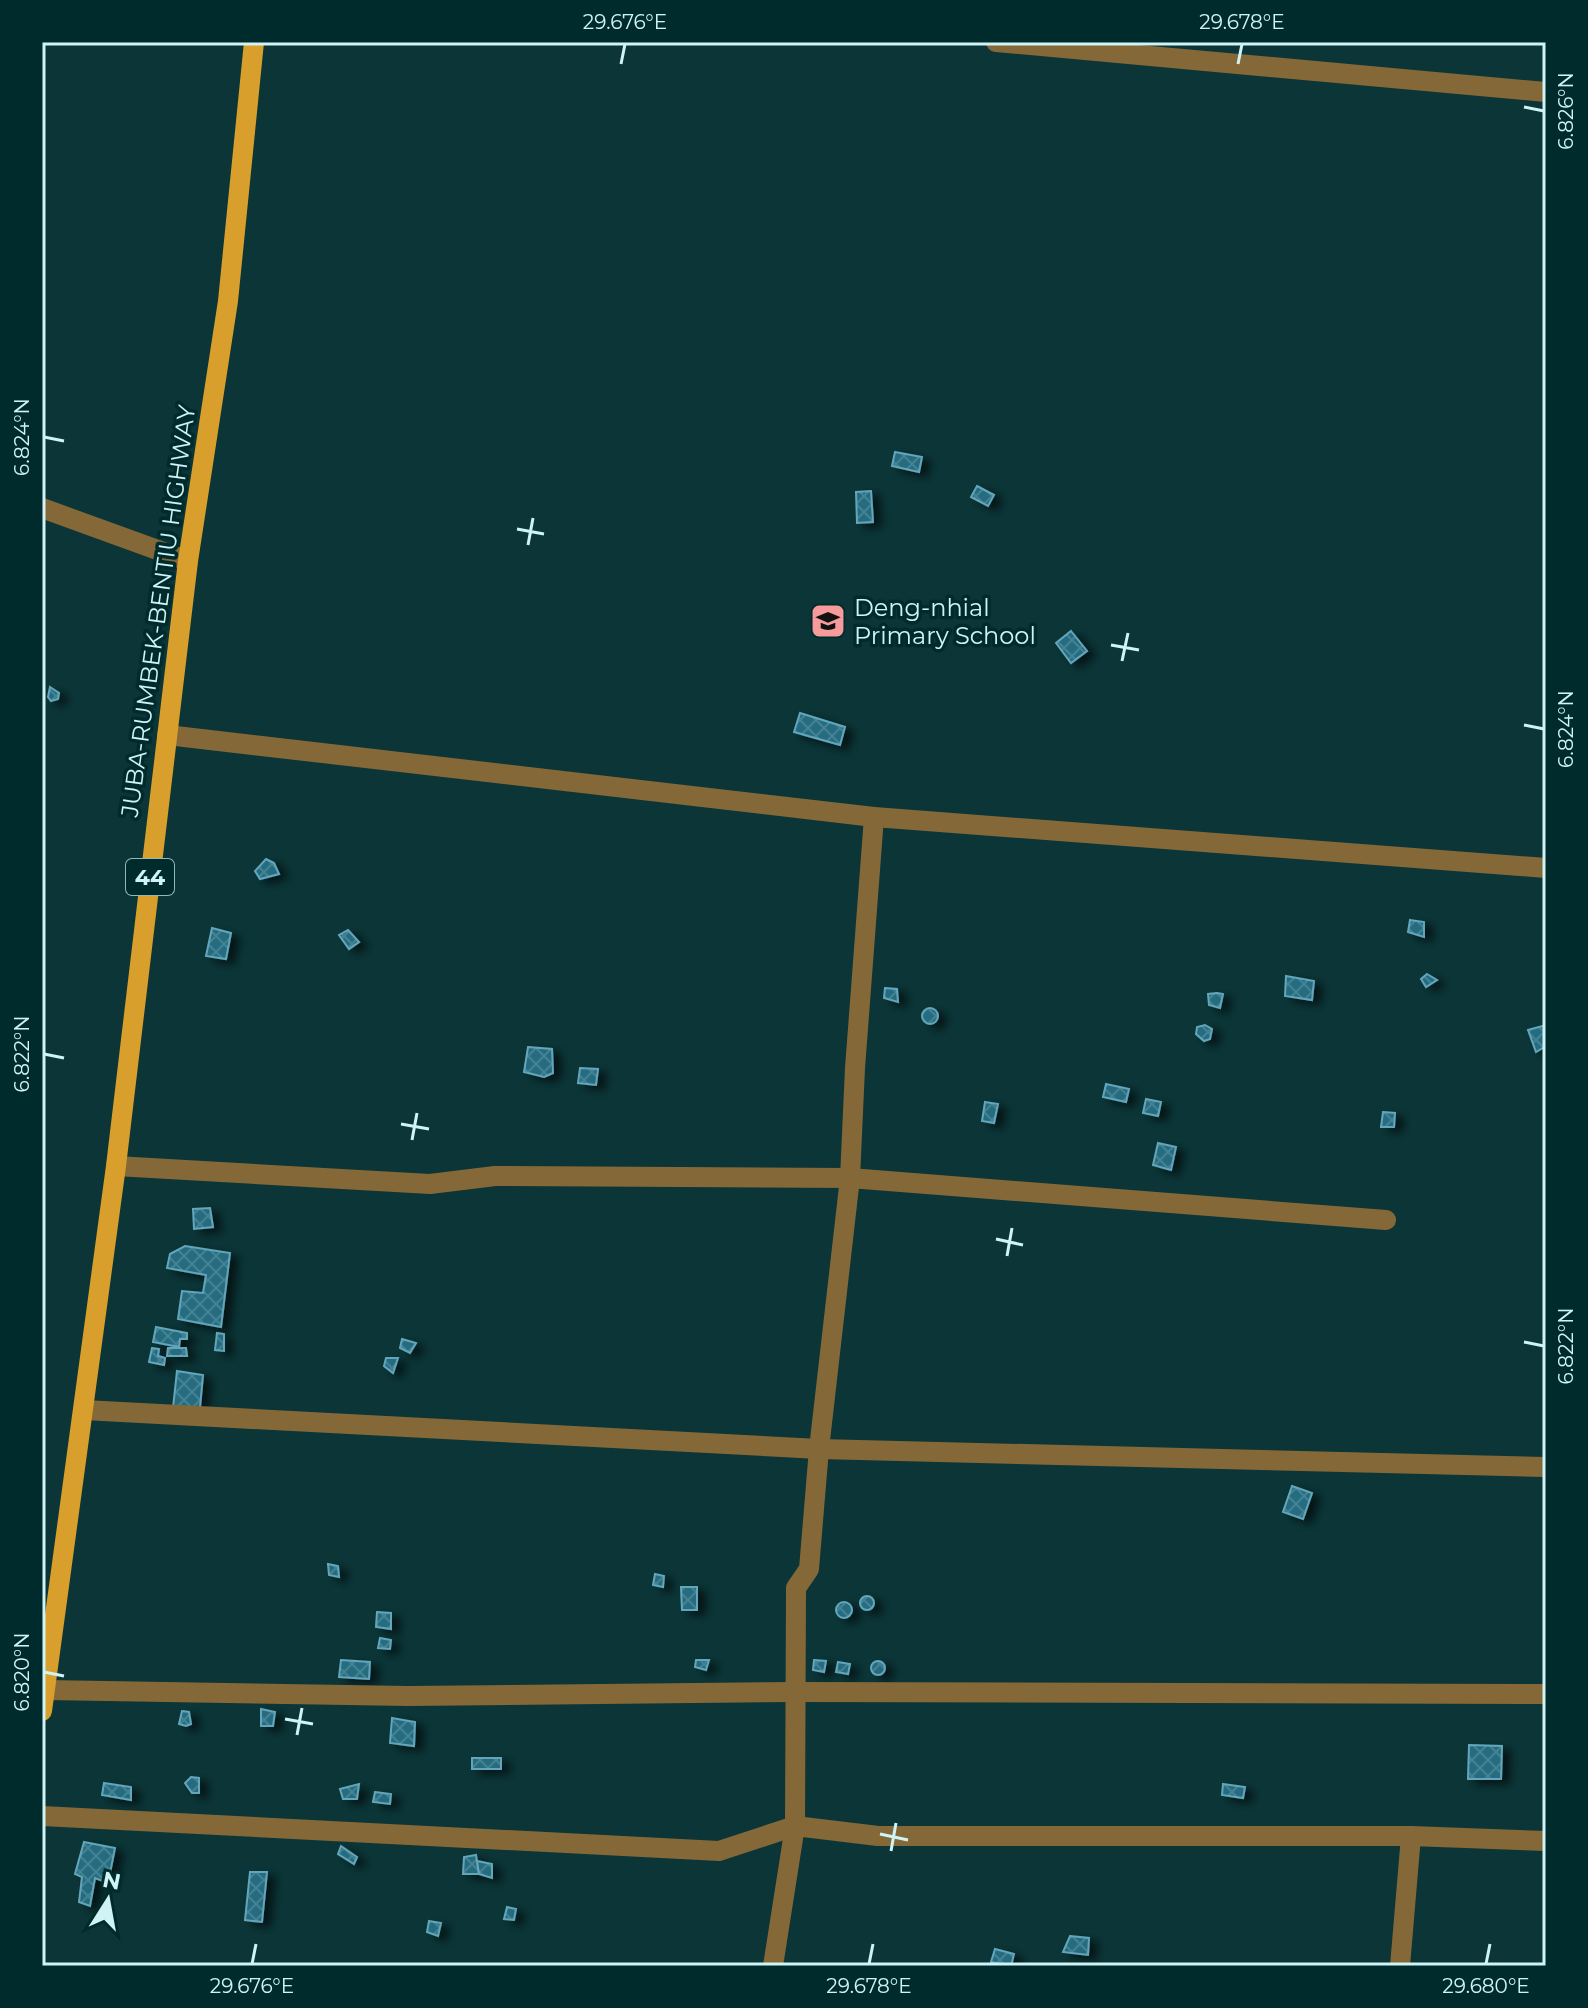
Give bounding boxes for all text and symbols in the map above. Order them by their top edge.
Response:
text: 29.676°E [583,10,667,34]
text: 29.678°E [1199,10,1285,34]
text: 6.826°N [1554,72,1578,150]
text: 6.824°N [10,398,34,476]
street label: JUBA-RUMBEK-BENTIU HIGHWAY [115,403,201,820]
place label: Deng-nhial Primary School [854,593,1036,650]
school or university icon: Deng-nhial Primary School [809,602,847,640]
text: 6.824°N [1554,690,1578,768]
road number: 44 [126,859,174,895]
text: 6.822°N [10,1016,34,1092]
text: 6.822°N [1554,1308,1578,1384]
text: 6.820°N [10,1633,34,1711]
north arrow [68,1860,148,1940]
text: N [100,1866,123,1896]
text: 29.676°E [210,1974,294,1998]
text: 29.678°E [826,1974,912,1998]
text: 29.680°E [1442,1974,1530,1998]

